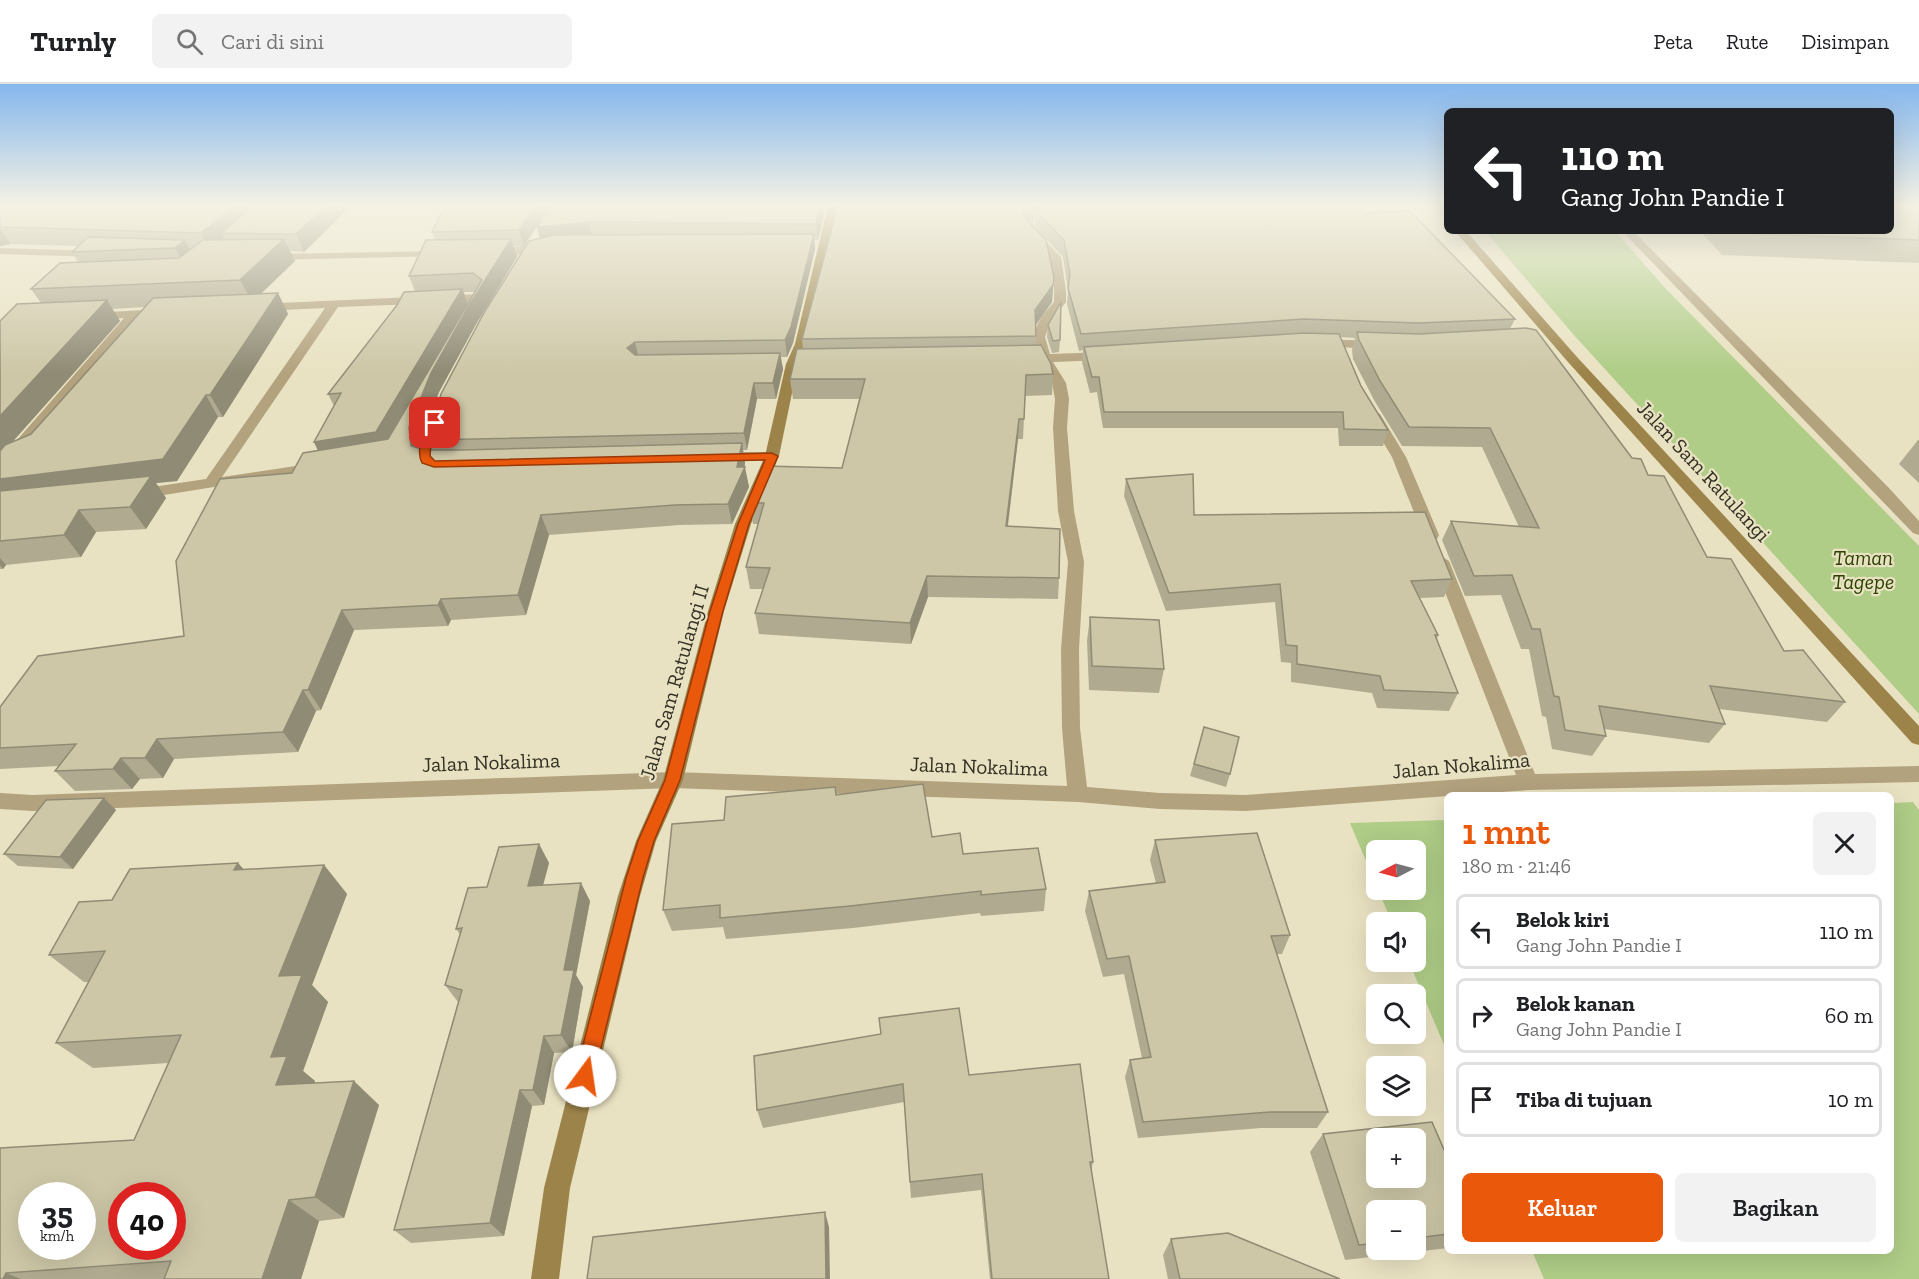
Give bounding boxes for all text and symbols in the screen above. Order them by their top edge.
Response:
search box [152,14,572,68]
text: Turnly [30,25,116,58]
icon: search [173,25,206,58]
text: Cari di sini [221,28,324,55]
text: Peta [1654,29,1693,54]
text: Rute [1726,29,1768,54]
text: Disimpan [1801,29,1889,54]
text: 110 m [1561,130,1664,181]
icon: left [1462,132,1540,210]
text: Gang John Pandie I [1561,181,1785,213]
street label: Jalan Sam Ratulangi [1632,395,1776,547]
pin [409,397,460,448]
icon: arrive [418,406,451,439]
park label: Taman Tagepe [1832,545,1894,594]
street label: Jalan Sam Ratulangi II [634,581,714,783]
street label: Jalan Nokalima [421,747,561,777]
street label: Jalan Nokalima [1391,747,1531,783]
street label: Jalan Nokalima [909,751,1049,781]
text: 1 mnt [1462,810,1550,853]
button: close [1813,812,1876,875]
north arrow [1366,840,1426,900]
map controls [1366,840,1426,1260]
text: 180 m · 21:46 [1462,854,1571,878]
text: Belok kiri [1516,906,1609,933]
button: sound [1366,912,1426,972]
icon: left [1465,915,1498,948]
text: 110 m [1819,918,1873,945]
text: Gang John Pandie I [1516,933,1682,957]
button: search [1366,984,1426,1044]
text: Belok kanan [1516,990,1635,1017]
icon: right [1465,999,1498,1032]
text: 60 m [1825,1002,1873,1029]
text: Gang John Pandie I [1516,1017,1682,1041]
position arrow [553,1044,617,1108]
button: layers [1366,1056,1426,1116]
icon: arrive [1465,1083,1498,1116]
text: Tiba di tujuan [1516,1086,1652,1113]
text: 10 m [1828,1086,1873,1113]
button: + [1366,1128,1426,1188]
button: Keluar [1462,1173,1663,1242]
button: Bagikan [1675,1173,1876,1242]
speed limit sign: 40 [108,1182,186,1260]
text: 35 [41,1196,73,1232]
button: − [1366,1200,1426,1260]
text: km/h [40,1227,74,1245]

